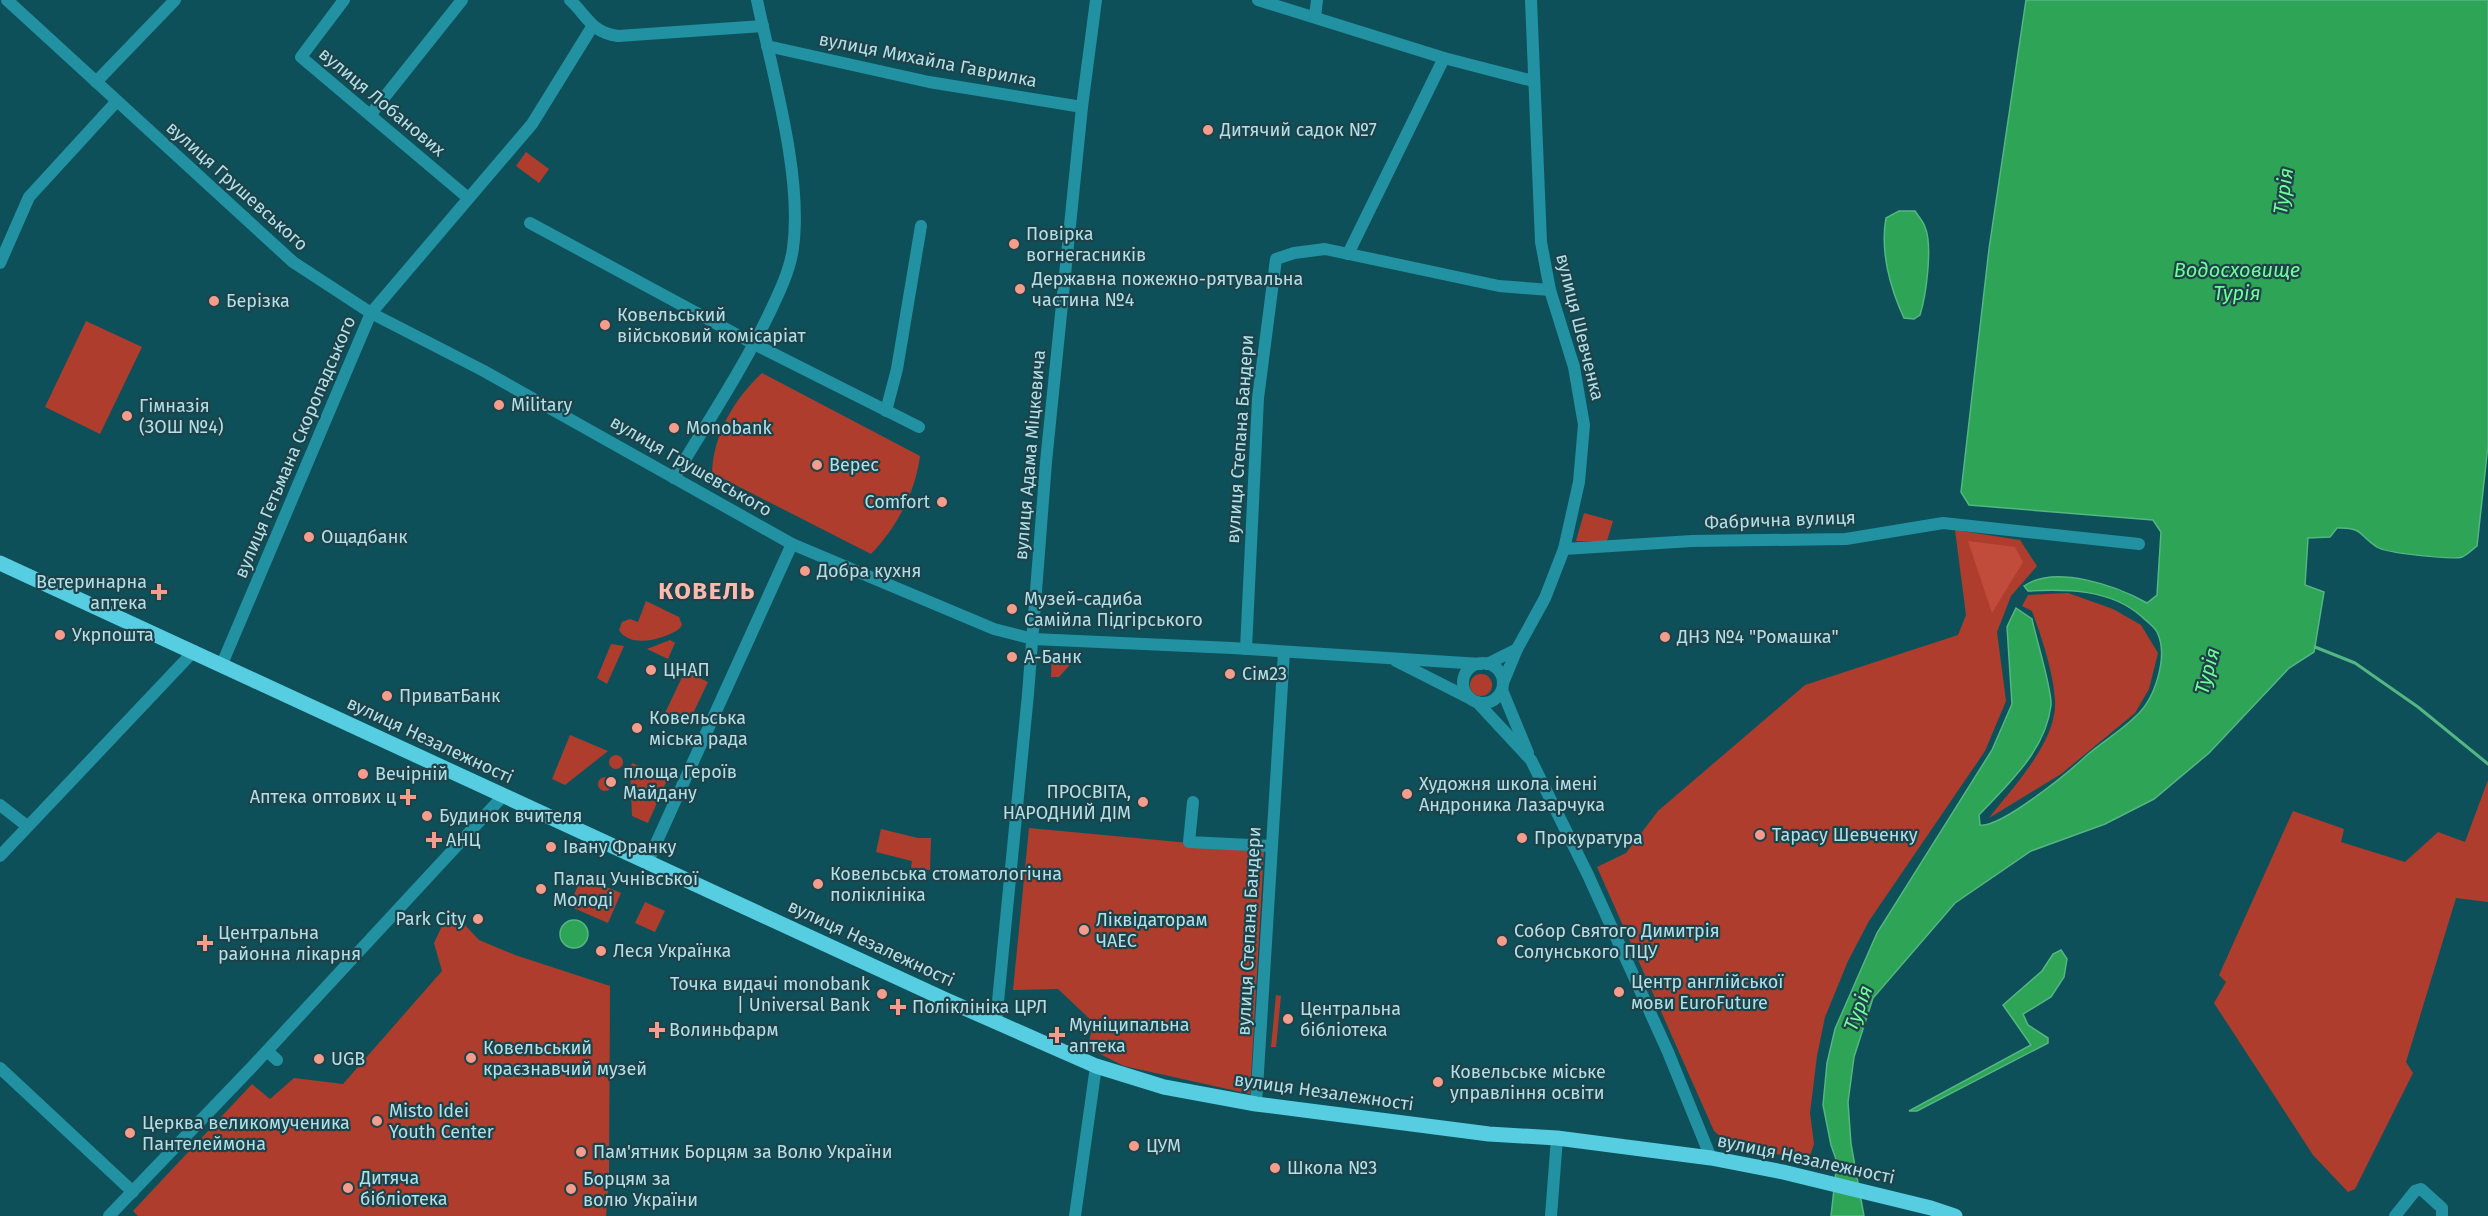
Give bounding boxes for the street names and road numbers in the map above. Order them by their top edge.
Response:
street label: вулиця Михайла Гаврилка [817,28,1039,92]
street label: вулиця Лобанових [314,43,450,161]
street label: вулиця Грушевського [162,117,312,255]
street label: вулиця Шевченка [1551,251,1609,403]
street label: вулиця Гетьмана Скоропадського [230,313,360,581]
street label: вулиця Степана Бандери [1222,334,1258,544]
street label: вулиця Адама Міцкевича [1010,349,1050,561]
street label: вулиця Грушевського [606,411,776,521]
street label: Фабрична вулиця [1704,506,1856,534]
street label: вулиця Незалежності [343,692,517,788]
street label: вулиця Степана Бандери [1233,826,1265,1036]
street label: вулиця Незалежності [784,895,958,991]
street label: вулиця Незалежності [1233,1069,1415,1115]
street label: вулиця Незалежності [1715,1129,1897,1189]

